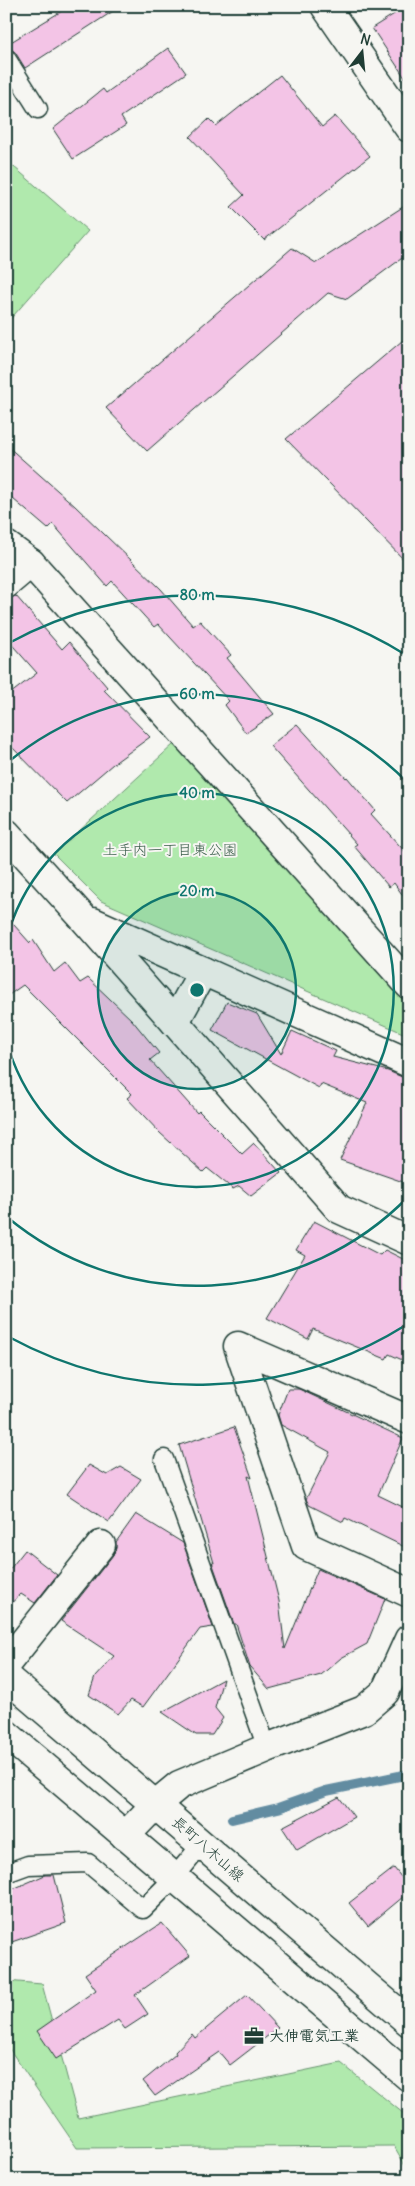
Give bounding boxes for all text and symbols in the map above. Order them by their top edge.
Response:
north arrow [338,28,388,78]
text: N [358,30,373,49]
text: 80 m [179,585,215,604]
text: 60 m [179,684,215,703]
text: 40 m [179,783,215,802]
park label: 土手内一丁目東公園 [102,840,238,859]
text: 20 m [180,881,214,900]
centre of rings [188,981,206,999]
street label: 長町八木山線 [168,1812,249,1885]
office icon: 大伸電気工業 [243,2025,265,2047]
place label: 大伸電気工業 [269,2026,359,2045]

